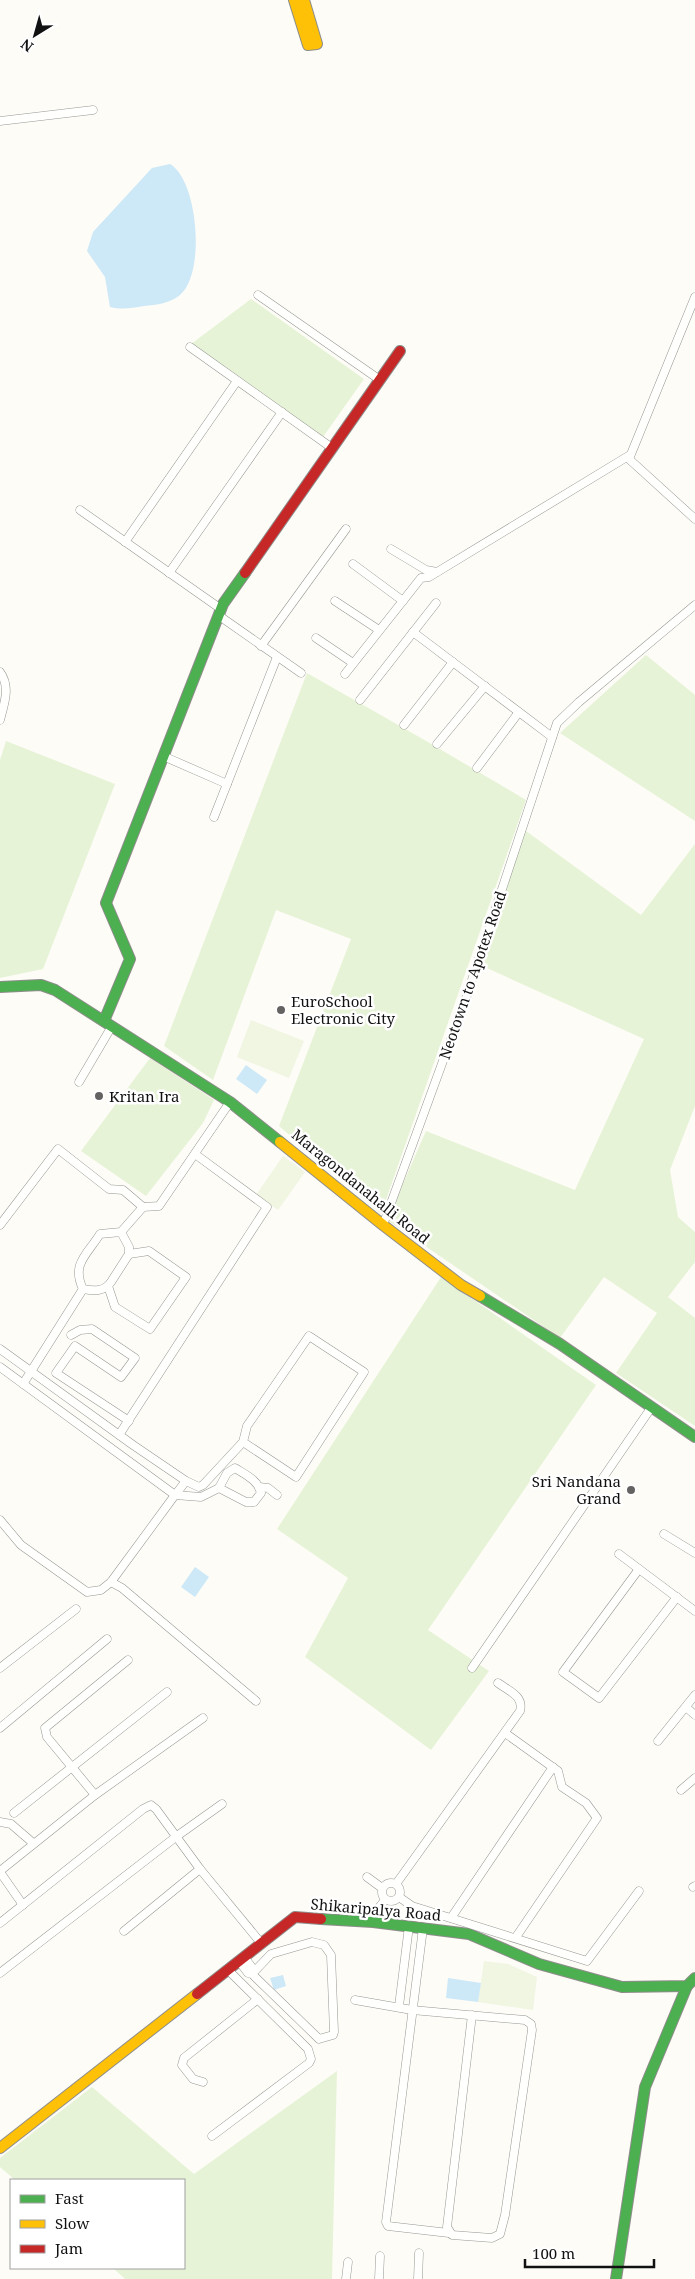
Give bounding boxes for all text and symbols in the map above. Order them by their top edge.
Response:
north arrow [10,10,60,60]
text: N [17,35,37,57]
street label: Neotown to Apotex Road [434,888,510,1062]
place label: EuroSchool Electronic City [291,991,395,1028]
marker: EuroSchool Electronic City [275,1004,287,1016]
place label: Kritan Ira [109,1086,179,1106]
marker: Kritan Ira [93,1090,105,1102]
street label: Maragondanahalli Road [288,1124,434,1248]
place label: Sri Nandana Grand [532,1471,621,1508]
marker: Sri Nandana Grand [625,1484,637,1496]
street label: Shikaripalya Road [310,1893,442,1925]
legend [10,2179,185,2269]
text: Fast [55,2188,84,2208]
text: Slow [55,2213,89,2233]
scale bar [525,2236,654,2268]
text: Jam [54,2238,83,2258]
text: 100 m [532,2243,575,2263]

